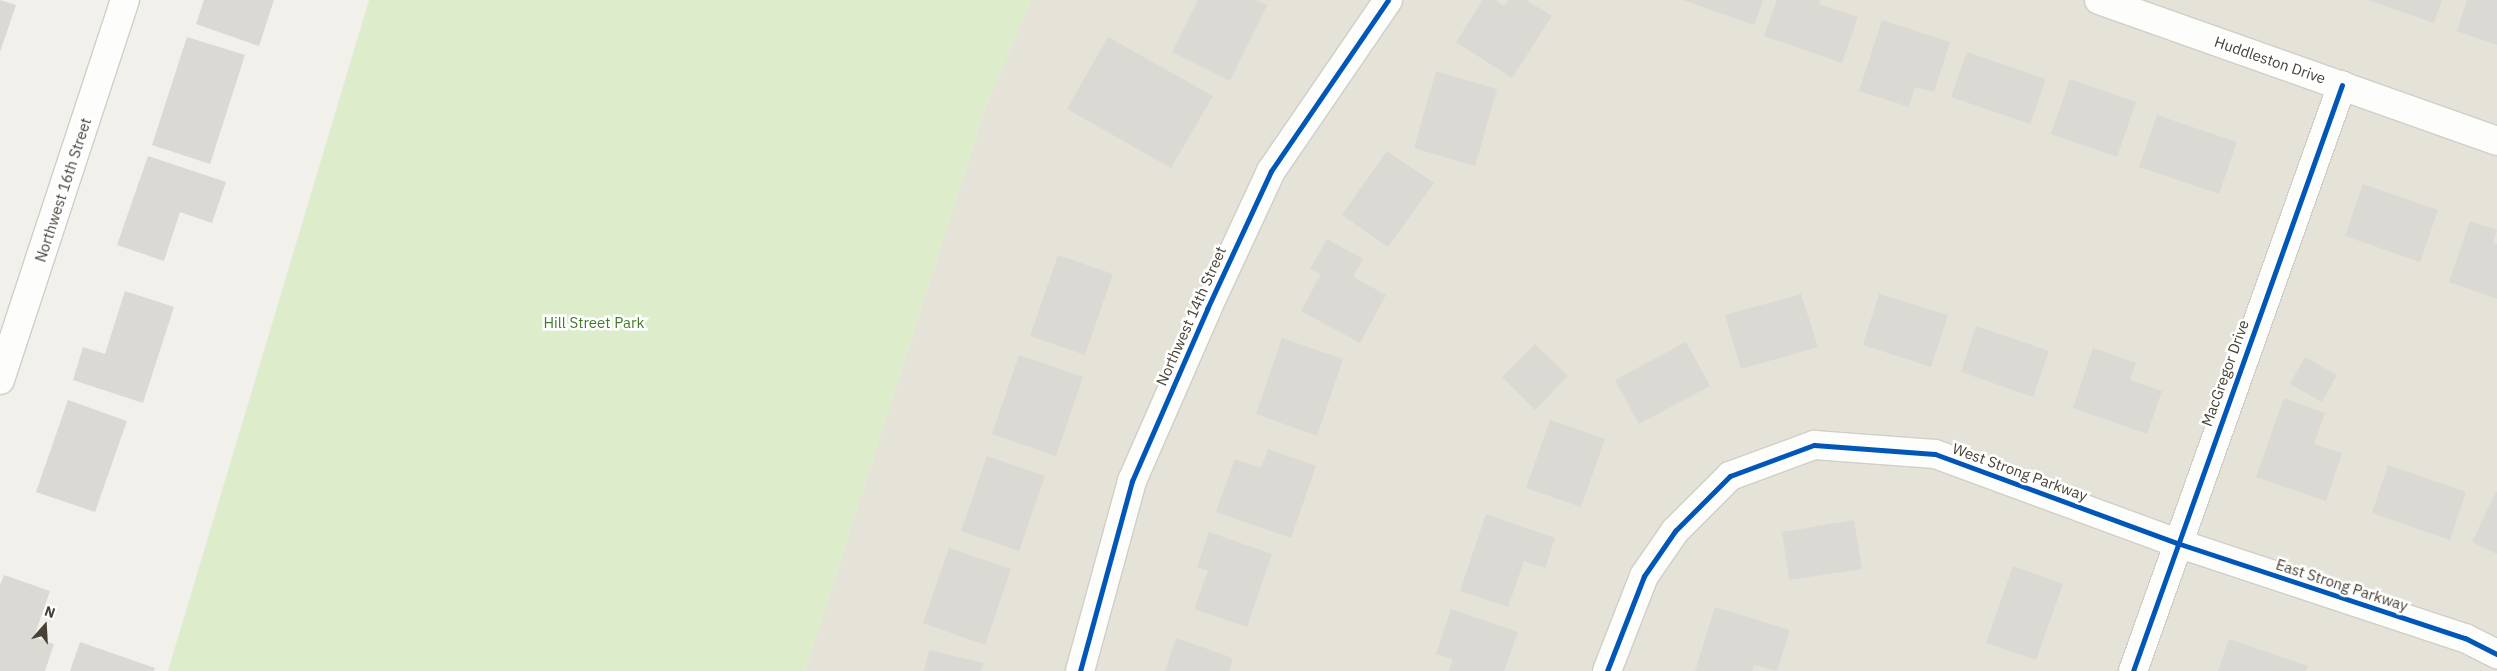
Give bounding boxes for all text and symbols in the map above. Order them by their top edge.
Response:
street label: Huddleston Drive [2212,33,2328,87]
street label: Northwest 16th Street [31,116,95,264]
street label: Northwest 14th Street [1152,244,1230,388]
park label: Hill Street Park [543,314,645,332]
street label: MacGregor Drive [2197,317,2253,429]
street label: West Strong Parkway [1950,439,2090,505]
street label: East Strong Parkway [2274,555,2410,615]
north arrow [20,601,70,651]
text: N [42,602,58,622]

